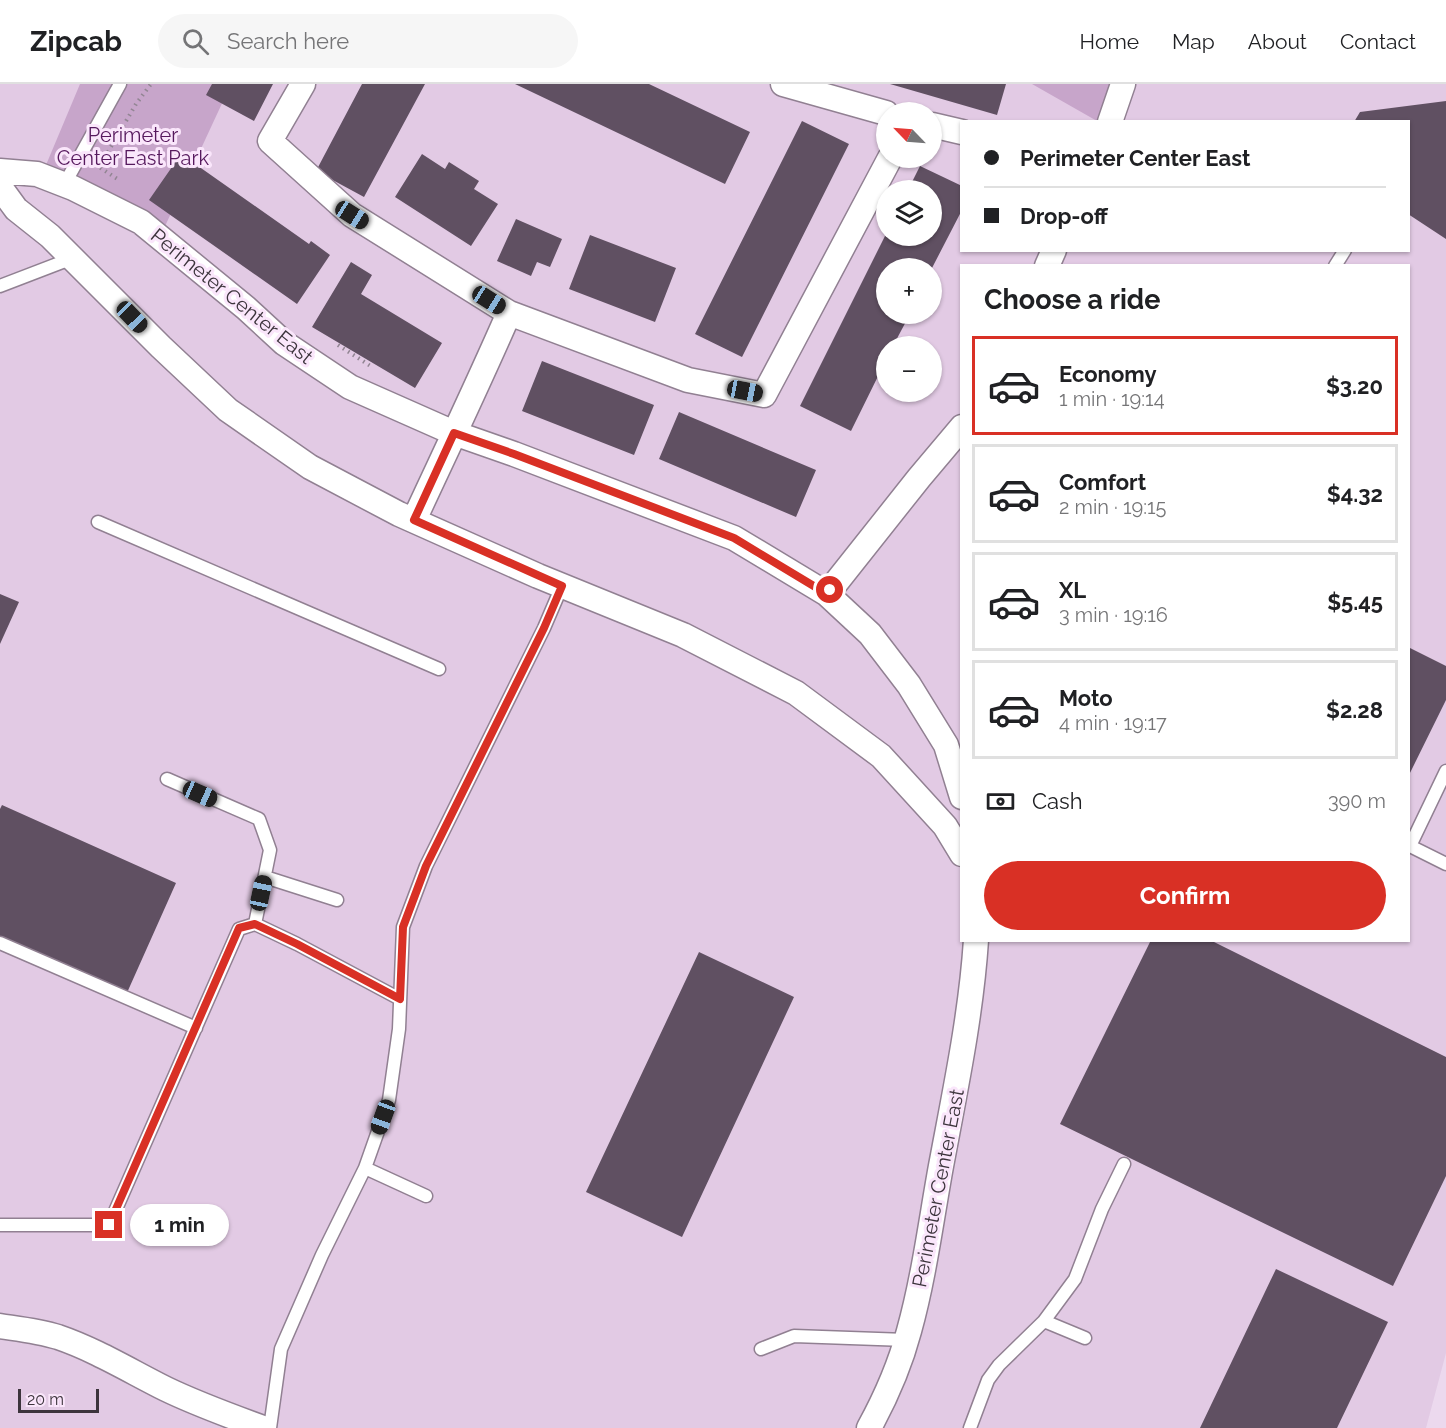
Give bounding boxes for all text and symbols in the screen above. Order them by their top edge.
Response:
search box [158,14,578,68]
text: Zipcab [30,25,122,58]
icon: search [179,25,212,58]
text: Search here [227,28,349,54]
text: Home [1080,29,1139,54]
text: Map [1172,29,1215,54]
text: About [1248,29,1307,54]
text: Contact [1340,29,1416,54]
north arrow [876,102,942,168]
map controls [876,102,942,402]
park label: Perimeter Center East Park [57,123,210,170]
text: Perimeter Center East [1020,145,1250,171]
button: layers [876,180,942,246]
car [332,198,372,232]
text: Drop-off [1020,203,1108,229]
street label: Perimeter Center East [146,223,318,369]
button: + [876,258,942,324]
car [469,283,509,317]
text: Choose a ride [984,284,1160,315]
car [113,298,151,336]
button: − [876,336,942,402]
icon: car [987,359,1041,413]
text: Economy [1059,361,1157,387]
text: $3.20 [1326,373,1383,399]
car [726,379,764,403]
text: 1 min · 19:14 [1059,387,1165,411]
icon: car [987,467,1041,521]
text: Comfort [1059,469,1146,495]
text: $4.32 [1327,481,1383,507]
text: 2 min · 19:15 [1059,495,1166,519]
icon: car [987,575,1041,629]
route start [816,576,843,603]
text: XL [1059,577,1086,603]
text: $5.45 [1327,589,1383,615]
text: 3 min · 19:16 [1059,603,1168,627]
icon: car [987,683,1041,737]
text: Moto [1059,685,1113,711]
text: $2.28 [1326,697,1383,723]
text: 4 min · 19:17 [1059,711,1167,735]
car [180,778,220,810]
icon: cash [984,785,1017,818]
text: Cash [1032,788,1083,814]
text: 390 m [1328,789,1386,813]
button: Confirm [984,861,1386,930]
car [248,874,274,912]
street label: Perimeter Center East [907,1086,969,1289]
car [368,1097,398,1137]
callout: 1 min [130,1204,229,1246]
route end [95,1211,122,1238]
text: 1 min [154,1213,205,1237]
scale bar [18,1386,99,1414]
text: 20 m [27,1390,64,1409]

